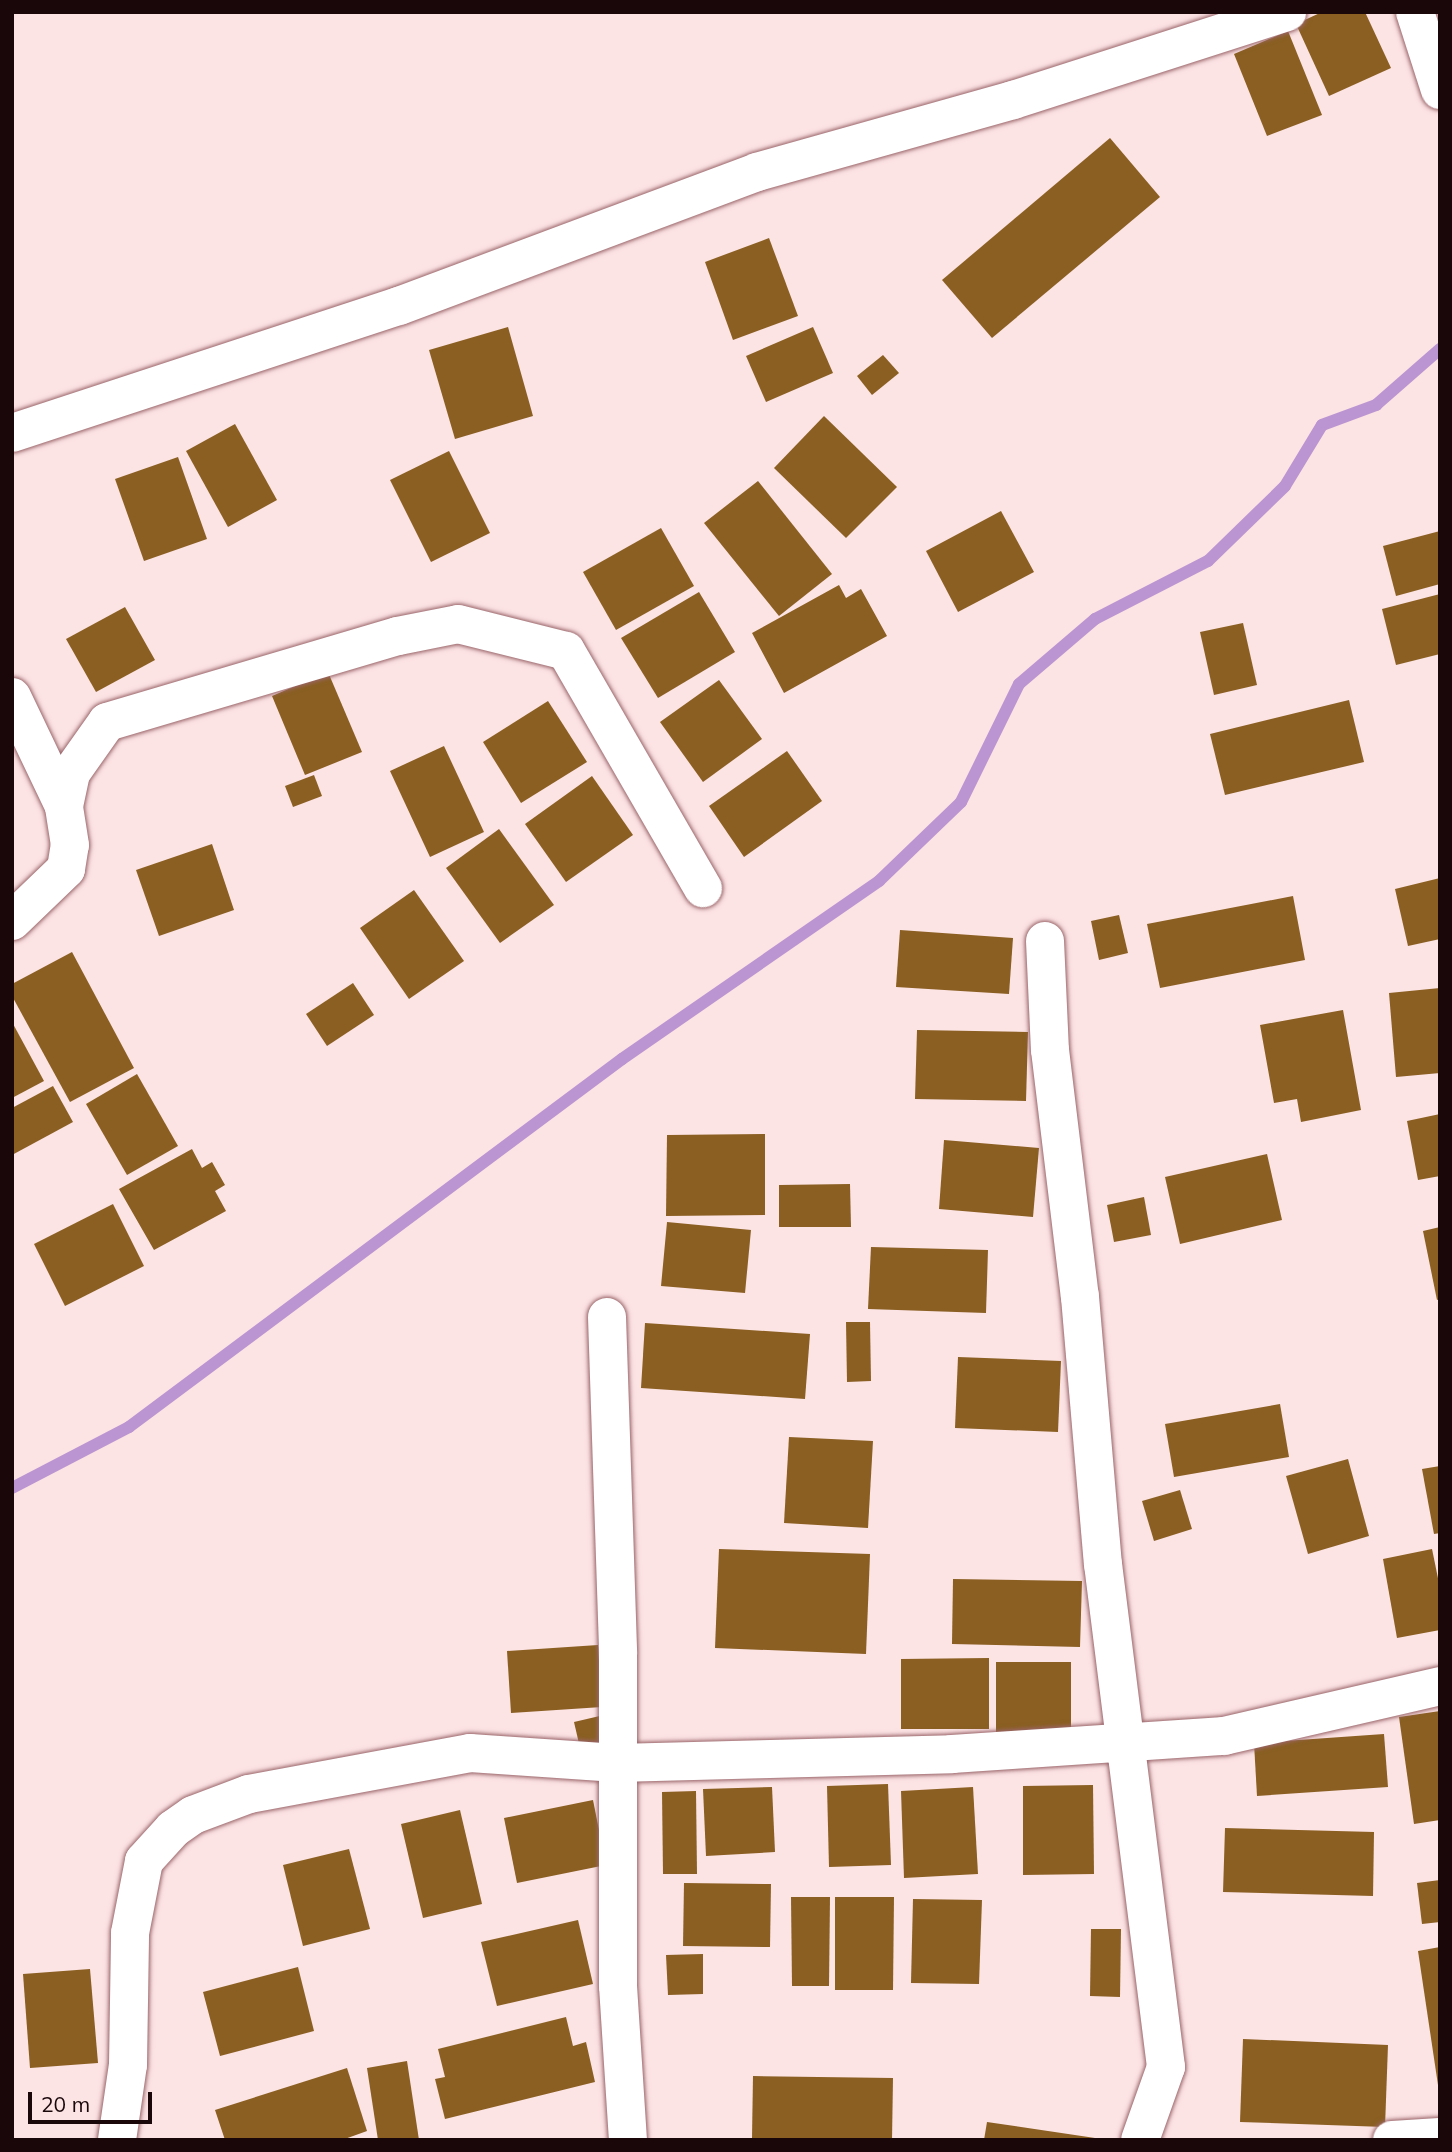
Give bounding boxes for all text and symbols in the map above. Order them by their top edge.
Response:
scale bar [32,2078,156,2122]
text: 20 m [41,2091,90,2117]

